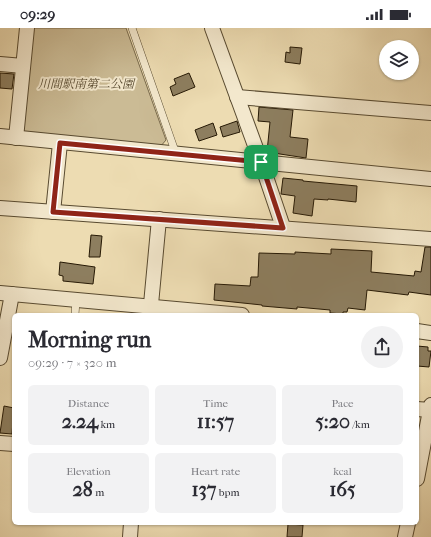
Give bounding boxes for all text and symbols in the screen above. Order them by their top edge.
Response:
text: 09:29 [20,5,55,23]
map controls [379,40,419,80]
button: layers [379,40,419,80]
park label: 川間駅南第二公園 [38,77,136,91]
pin [244,145,278,179]
icon: arrive [250,151,272,173]
button: share [361,326,403,368]
text: Morning run [28,327,151,353]
text: 09:29 · 7 × 320 m [28,355,117,370]
text: Distance [68,397,109,410]
text: Time [203,397,228,410]
text: Pace [332,397,353,410]
text: 2.24 [62,410,98,433]
text: 11:57 [197,410,234,433]
text: 5:20 [315,410,350,433]
text: km [98,418,115,431]
text: /km [350,418,370,431]
text: Elevation [66,465,111,478]
text: Heart rate [191,465,240,478]
text: kcal [333,465,352,478]
text: 28 [73,478,93,501]
text: 137 [191,478,216,501]
text: 165 [329,478,356,501]
text: m [93,486,104,499]
text: bpm [216,486,240,499]

